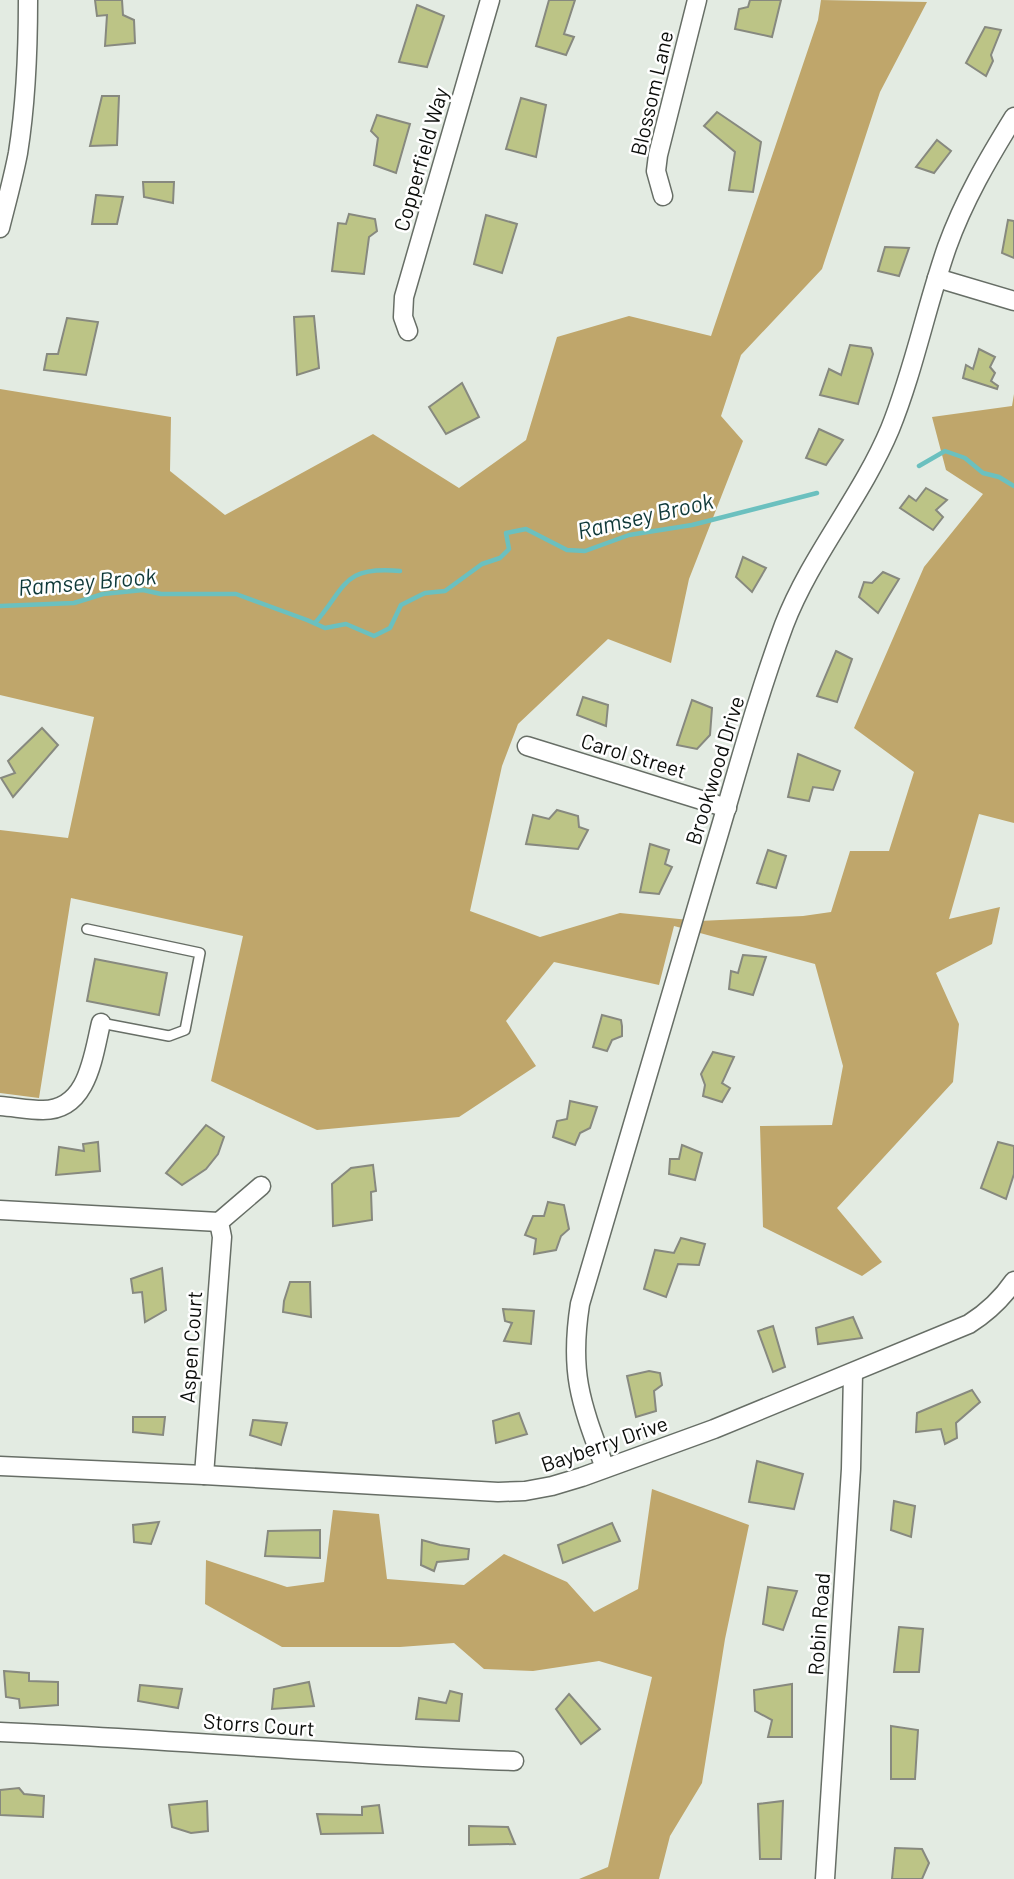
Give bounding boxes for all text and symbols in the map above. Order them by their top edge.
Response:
street label: Blossom Lane [624,28,678,158]
street label: Copperfield Way [388,84,453,234]
water label: Ramsey Brook [574,486,716,544]
water label: Ramsey Brook [17,561,157,601]
street label: Brookwood Drive [679,693,749,847]
street label: Carol Street [578,727,690,783]
street label: Aspen Court [174,1290,206,1404]
street label: Bayberry Drive [537,1410,671,1476]
street label: Robin Road [802,1572,834,1676]
street label: Storrs Court [202,1708,316,1740]

